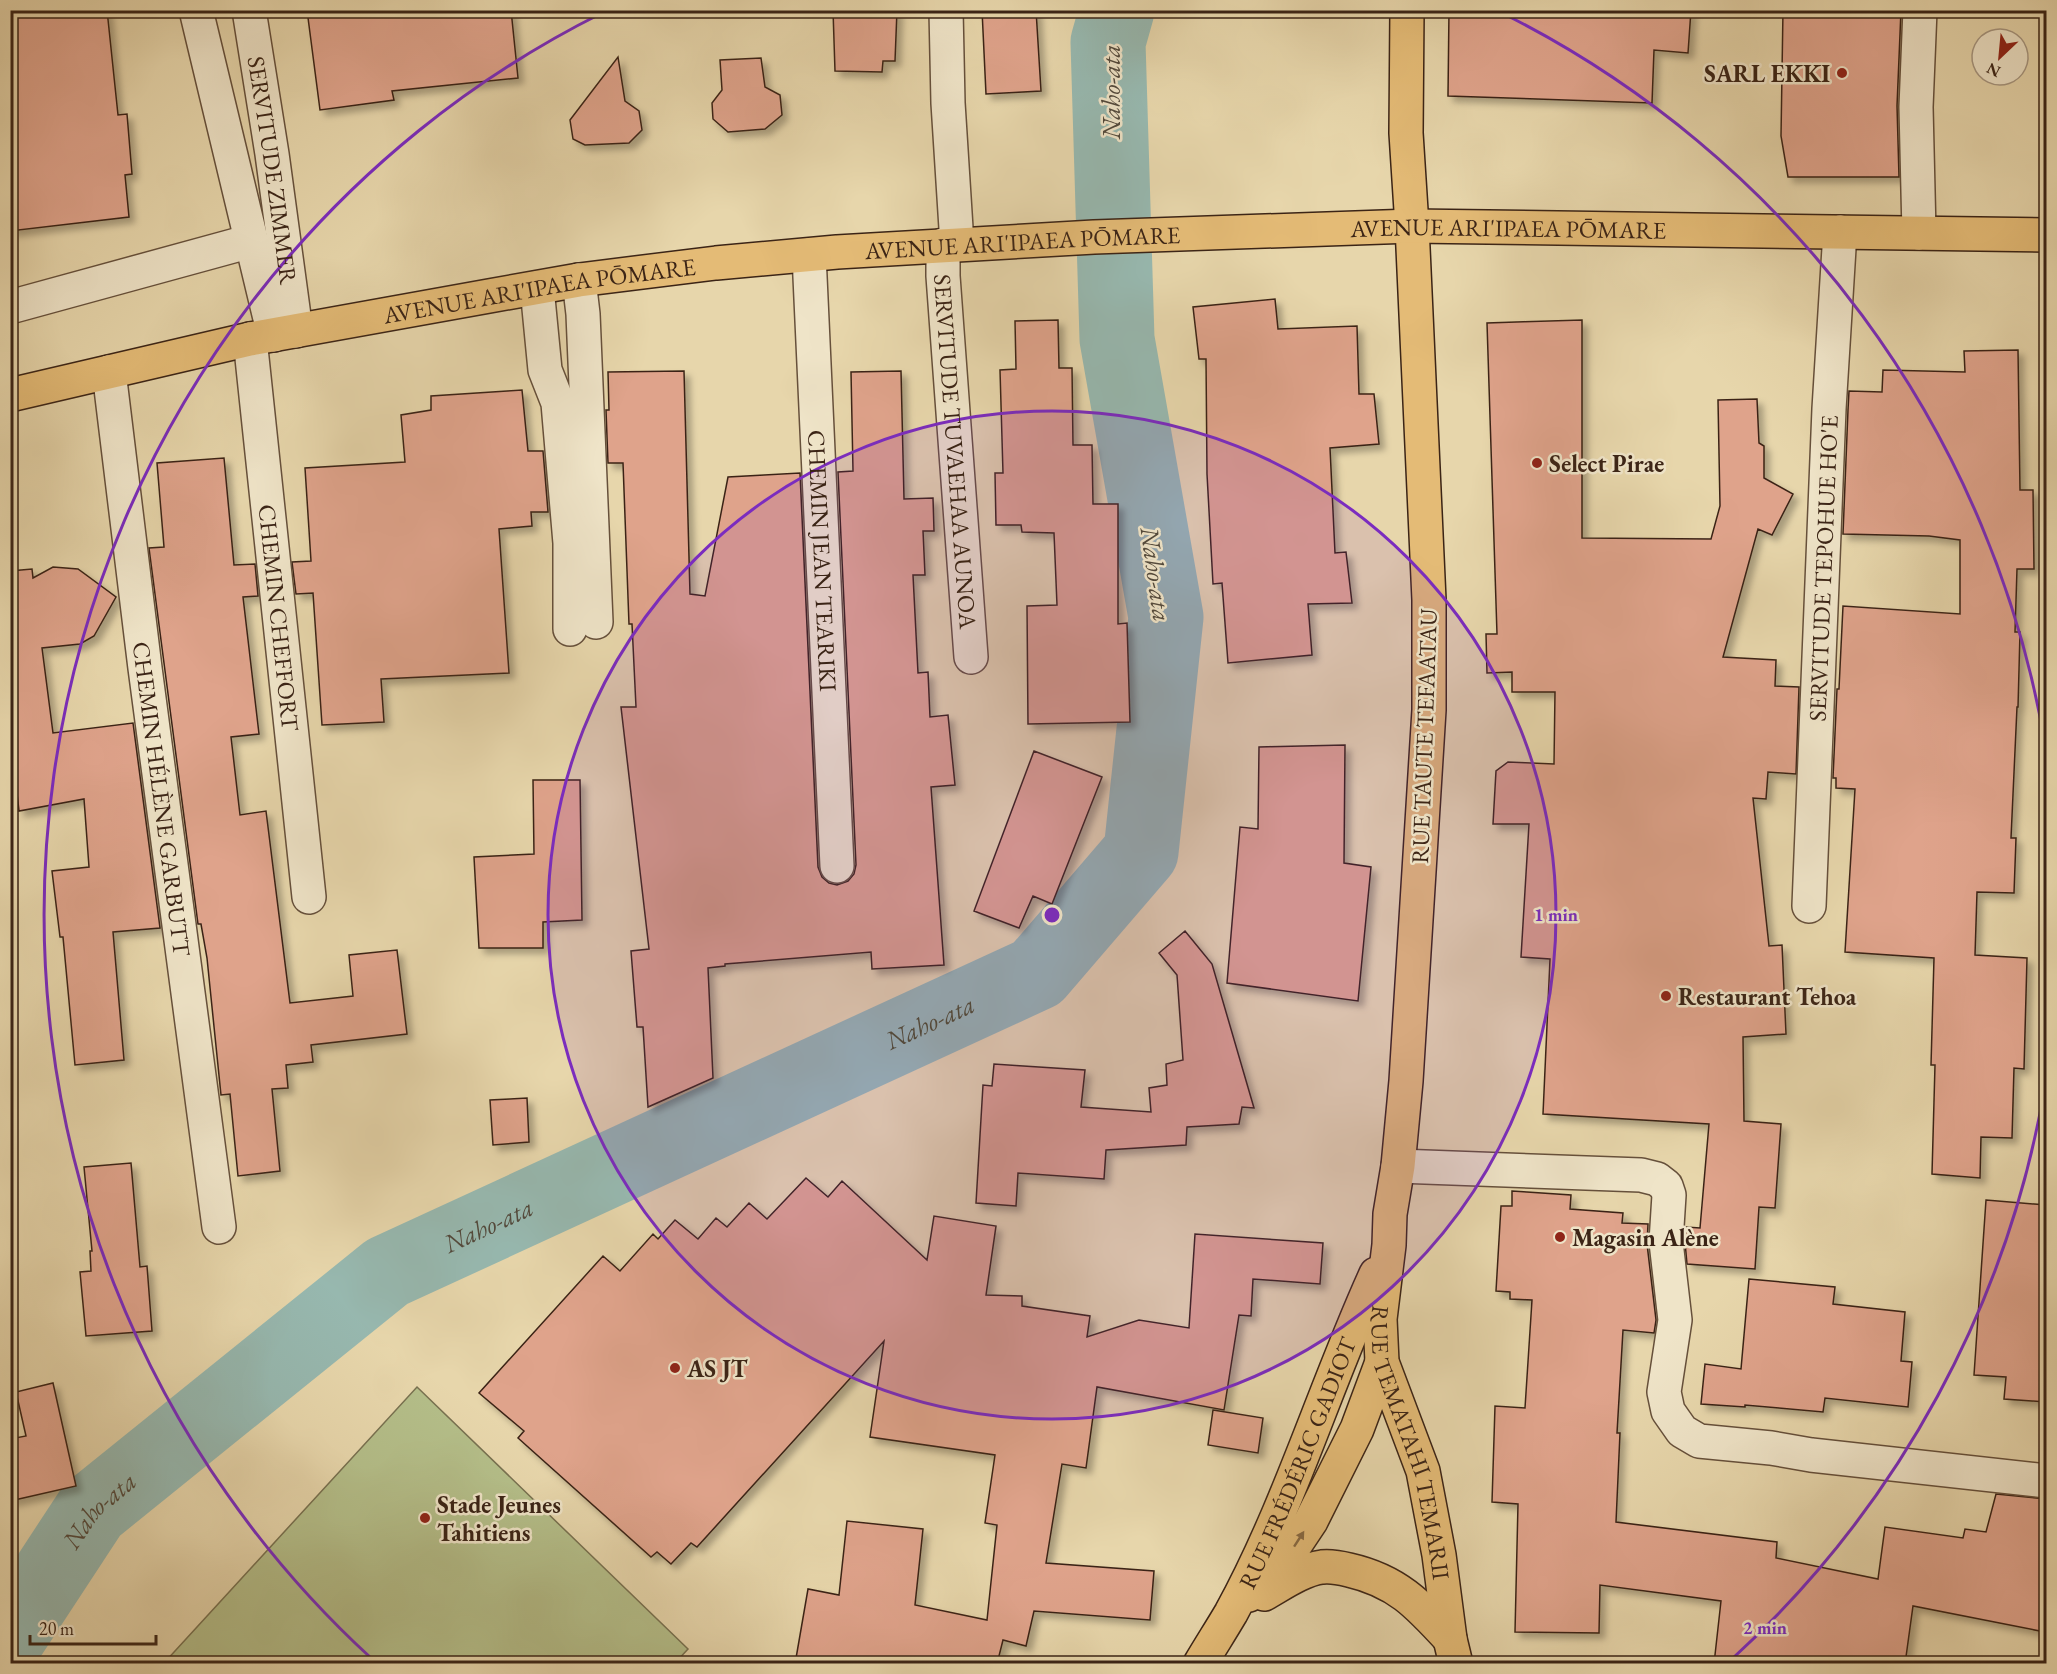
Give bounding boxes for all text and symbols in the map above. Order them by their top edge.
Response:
north arrow [1970,27,2030,87]
water label: Naho-ata [1094,45,1128,140]
street label: SERVITUDE ZIMMER [241,54,305,287]
place label: SARL EKKI [1704,58,1830,89]
text: N [1983,58,2004,82]
marker: SARL EKKI [1835,66,1849,80]
street label: AVENUE ARI'IPAEA PŌMARE [1349,211,1666,245]
street label: AVENUE ARI'IPAEA PŌMARE [863,219,1181,266]
street label: AVENUE ARI'IPAEA PŌMARE [380,250,697,330]
street label: SERVITUDE TUVAEHAA AUNOA [927,273,984,630]
street label: SERVITUDE TEPOHUE HO'E [1801,415,1844,722]
street label: CHEMIN JEAN TEARIKI [802,429,844,692]
place label: Select Pirae [1549,448,1664,479]
marker: Select Pirae [1530,456,1544,470]
street label: CHEMIN CHEFFORT [252,503,307,733]
water label: Naho-ata [1132,524,1179,623]
street label: RUE TAUTE TEFAATAU [1404,608,1444,864]
street label: CHEMIN HÉLÈNE GARBUTT [126,640,199,959]
text: 1 min [1534,903,1578,926]
centre of rings [1042,905,1062,925]
place label: Restaurant Tehoa [1678,981,1857,1012]
water label: Naho-ata [879,987,980,1058]
marker: Restaurant Tehoa [1659,989,1673,1003]
water label: Naho-ata [437,1190,539,1261]
place label: Magasin Alène [1572,1222,1719,1254]
marker: Magasin Alène [1553,1230,1567,1244]
street label: RUE TEMATAHI TEMARII [1364,1304,1458,1582]
street label: RUE FRÉDÉRIC GADIOT [1231,1332,1363,1594]
place label: AS JT [686,1353,748,1384]
marker: AS JT [668,1361,682,1375]
water label: Naho-ata [54,1464,143,1556]
place label: Stade Jeunes Tahitiens [437,1489,561,1548]
marker: Stade Jeunes Tahitiens [418,1511,432,1525]
one-way arrow [1293,1531,1304,1548]
scale bar [30,1608,156,1646]
text: 2 min [1743,1616,1787,1639]
text: 20 m [39,1617,74,1640]

